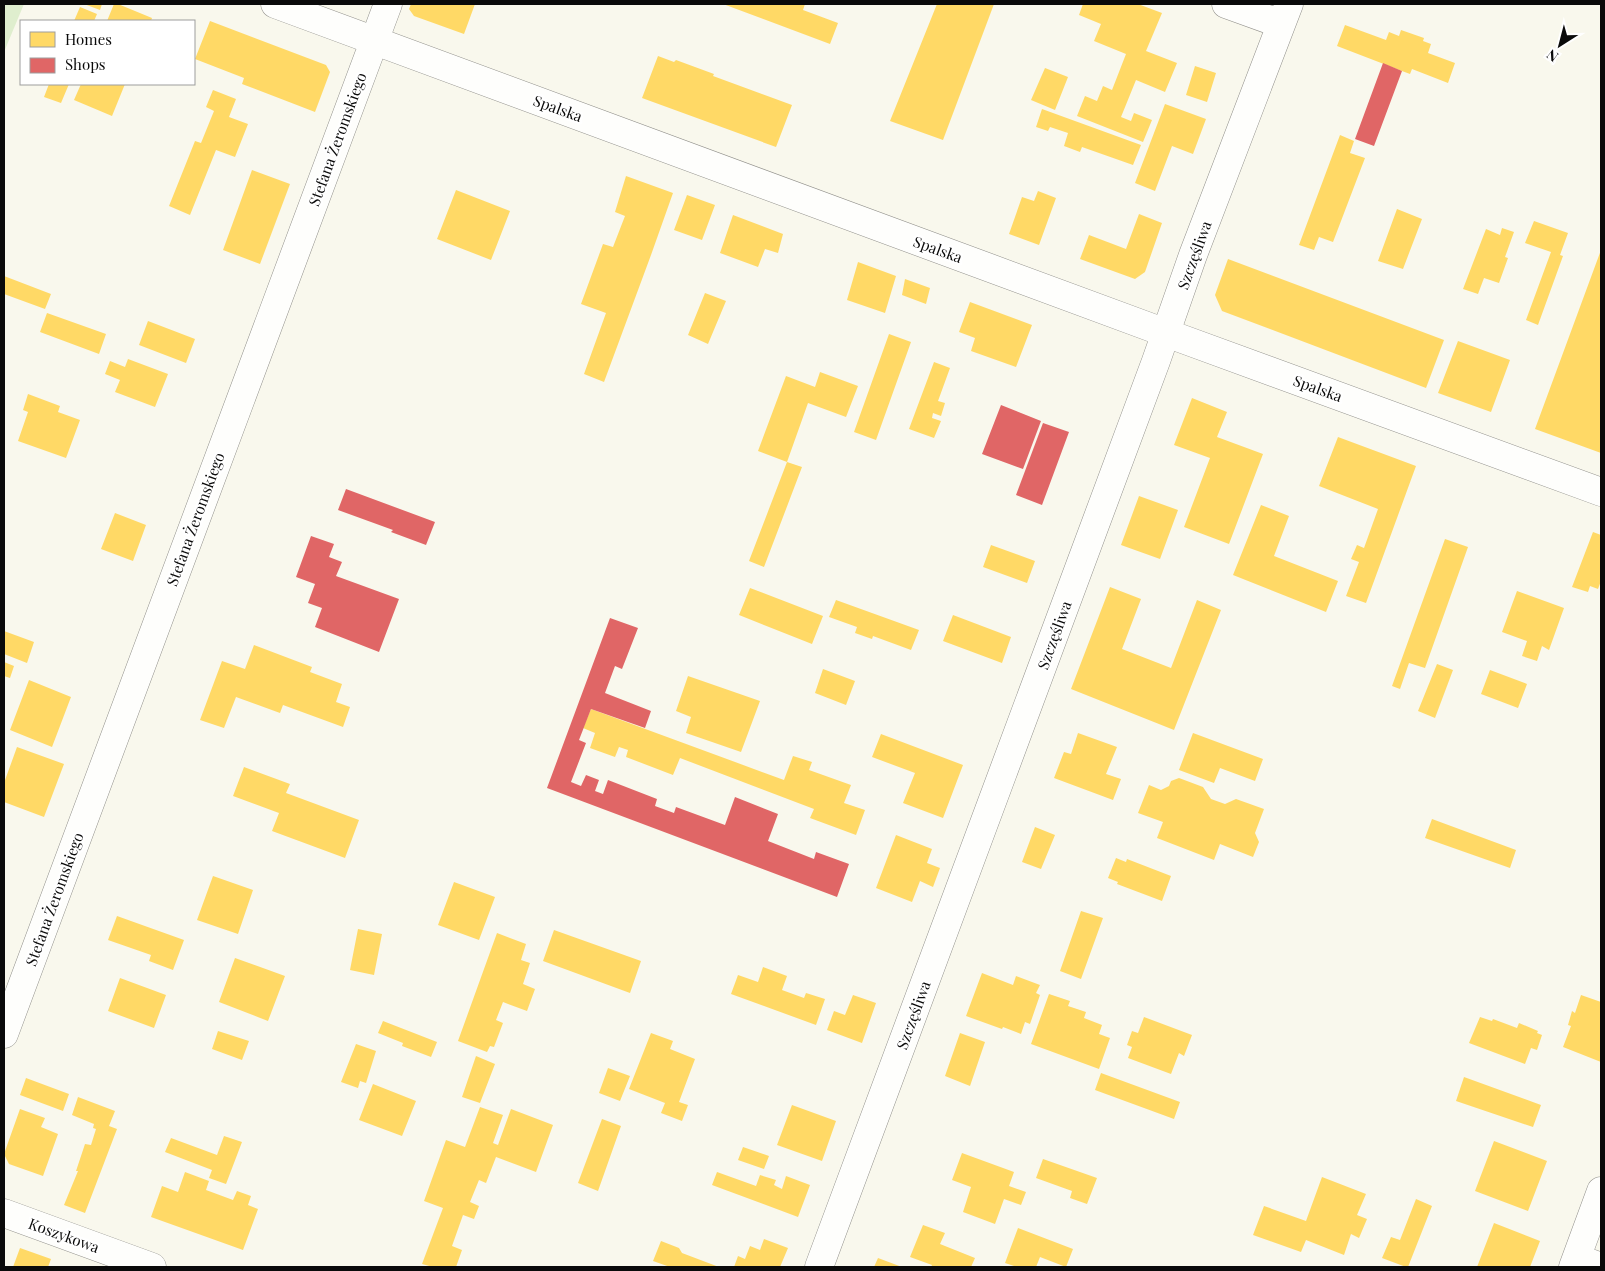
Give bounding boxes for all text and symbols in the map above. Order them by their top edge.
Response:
legend [20,20,195,85]
north arrow [1535,20,1585,70]
text: Homes [65,29,112,49]
text: N [1542,45,1562,67]
text: Shops [65,54,106,74]
street label: Stefana Żeromskiego [304,69,370,209]
street label: Spalska [531,90,586,126]
street label: Szczęśliwa [1172,217,1216,292]
street label: Spalska [911,231,966,267]
street label: Spalska [1291,370,1346,406]
street label: Stefana Żeromskiego [162,449,228,589]
street label: Szczęśliwa [1032,597,1076,672]
street label: Stefana Żeromskiego [21,829,87,969]
street label: Szczęśliwa [891,977,935,1052]
street label: Koszykowa [26,1213,103,1257]

